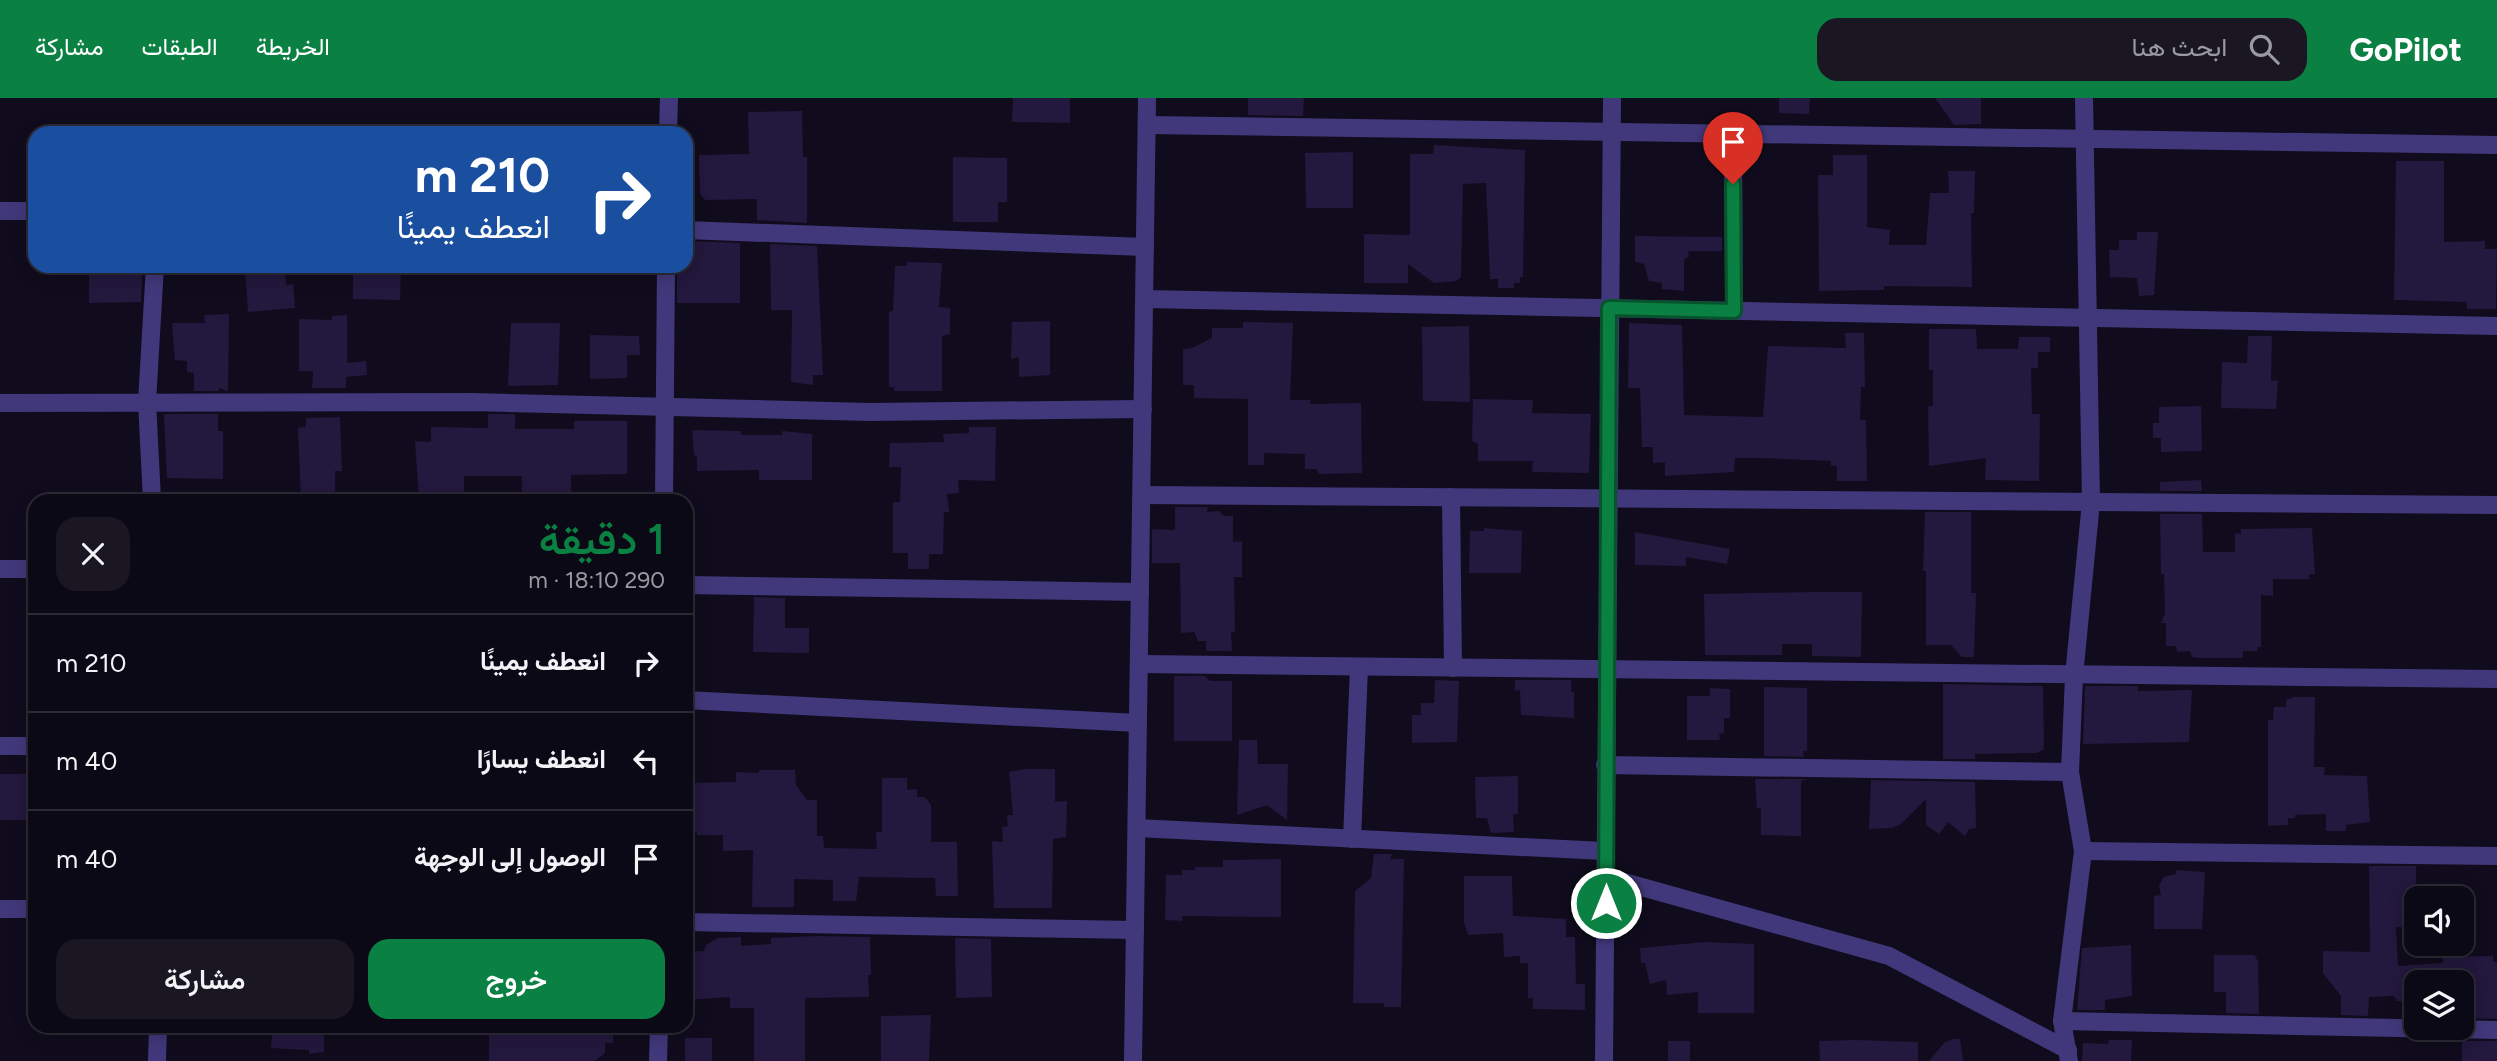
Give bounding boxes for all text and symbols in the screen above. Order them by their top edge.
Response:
search box [1817,18,2307,81]
icon: search [2245,30,2283,68]
text: GoPilot [2349,30,2462,69]
text: ابحث هنا [2132,31,2227,63]
text: مشاركة [35,32,103,61]
text: الطبقات [141,32,218,61]
text: الخريطة [256,32,330,61]
pin [1703,112,1763,184]
icon: arrive [1714,123,1752,161]
text: 210 m [415,145,550,204]
icon: right [574,154,665,245]
text: انعطف يمينًا [397,208,550,246]
text: 1 دقيقة [539,514,665,565]
button: close [56,517,130,591]
text: 290 m · 18:10 [528,566,665,594]
icon: right [627,644,665,682]
text: انعطف يمينًا [480,645,606,677]
text: 210 m [56,647,127,679]
icon: left [627,742,665,780]
text: انعطف يسارًا [477,743,606,775]
text: 40 m [56,745,117,777]
icon: arrive [627,840,665,878]
text: الوصول إلى الوجهة [414,841,606,873]
text: 40 m [56,843,117,875]
position arrow [1569,866,1643,940]
map controls [2404,886,2474,1040]
button: sound [2404,886,2474,956]
button: مشاركة [56,939,354,1019]
button: خروج [368,939,665,1019]
button: layers [2404,970,2474,1040]

